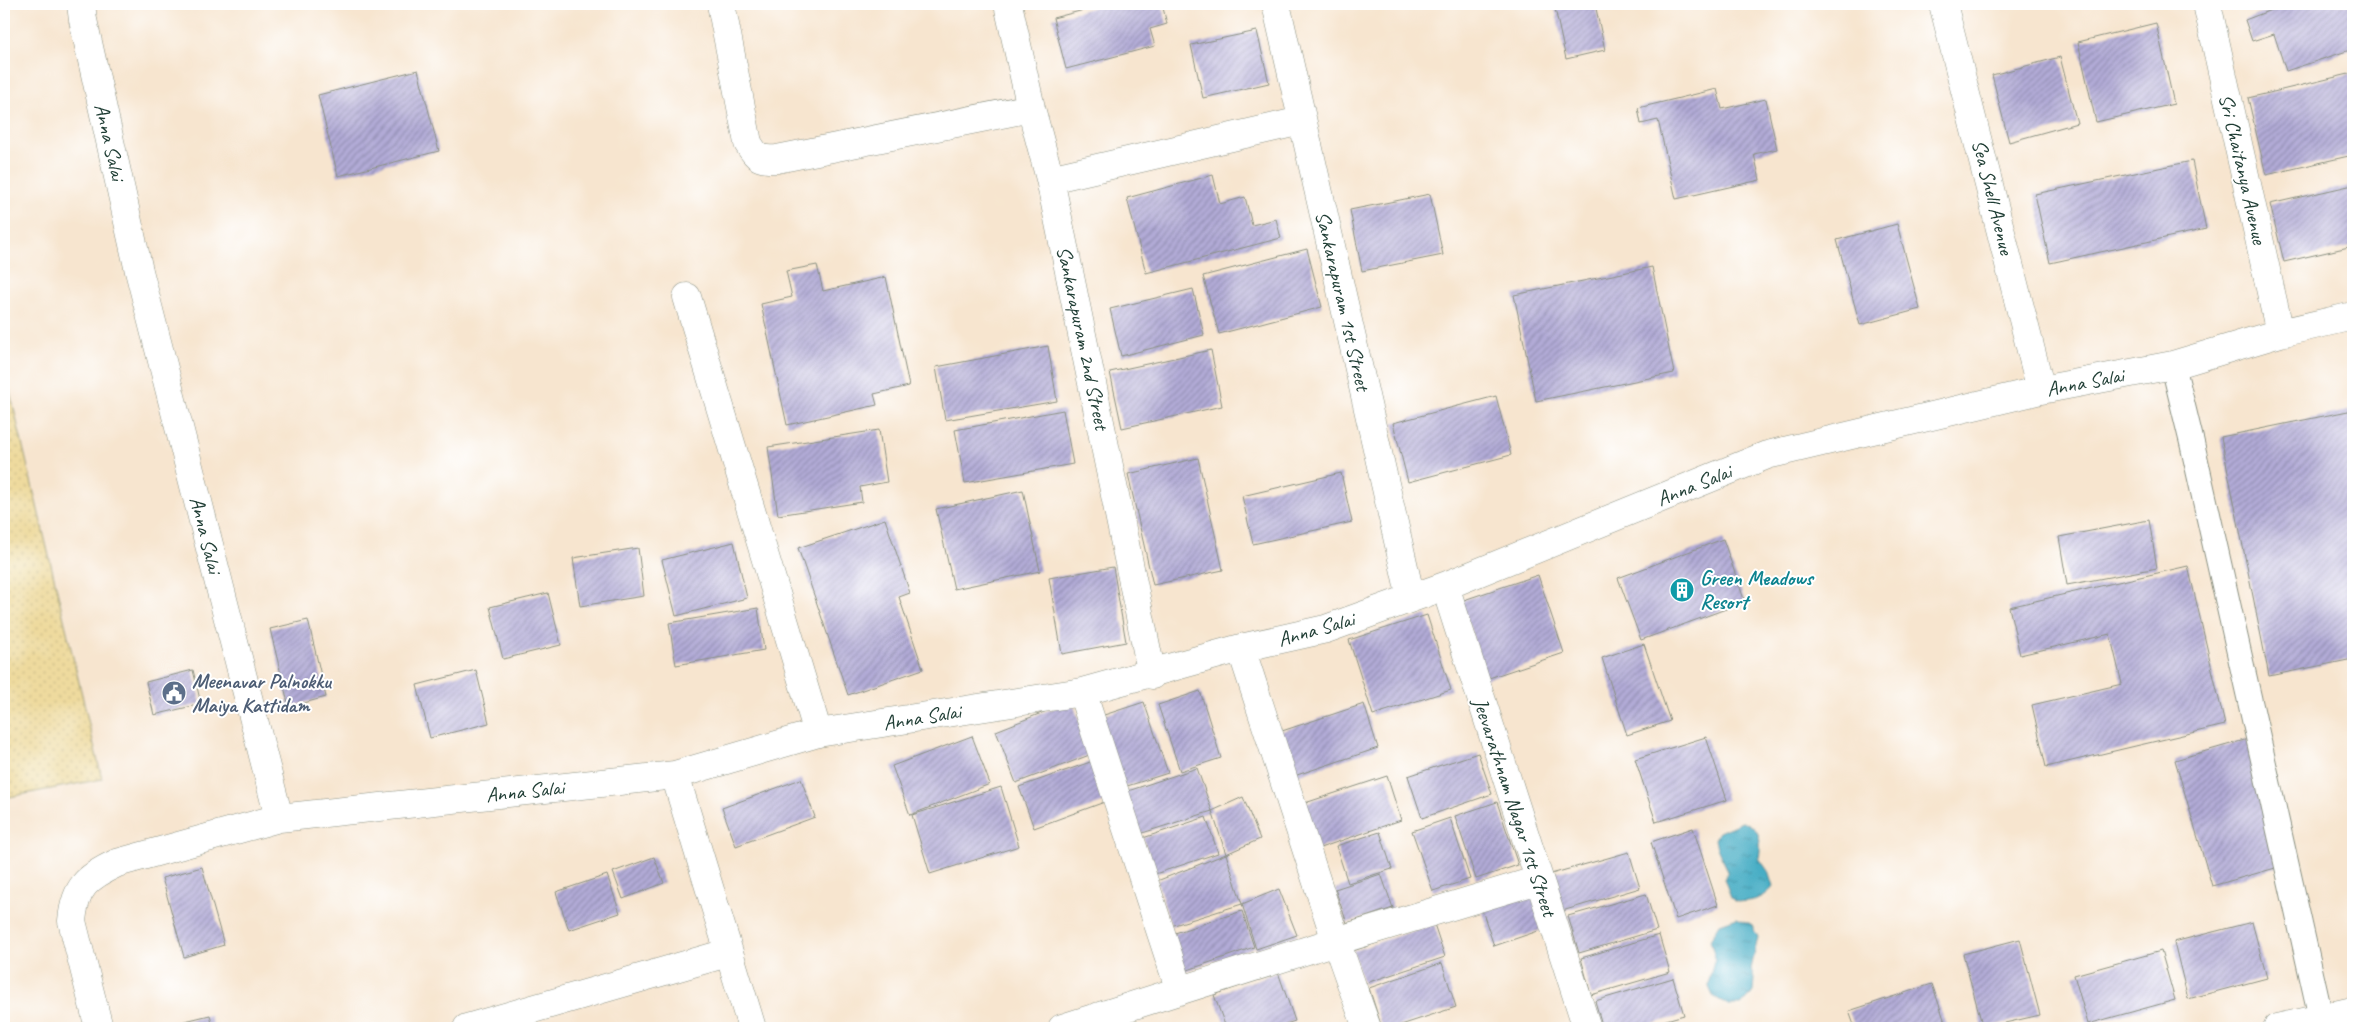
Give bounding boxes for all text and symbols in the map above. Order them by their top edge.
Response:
street label: Sri Chaitanya Avenue [2213,91,2273,248]
street label: Anna Salai [89,101,132,186]
street label: Sea Shell Avenue [1966,137,2020,258]
street label: Sankarapuram 1st Street [1310,209,1377,395]
street label: Sankarapuram 2nd Street [1051,244,1116,434]
street label: Anna Salai [2044,361,2129,402]
street label: Anna Salai [1653,457,1738,512]
street label: Anna Salai [184,494,229,579]
place label: Green Meadows Resort [1700,565,1815,615]
building icon: Green Meadows Resort [1669,577,1695,603]
street label: Anna Salai [1275,605,1360,652]
place label: Meenavar Palnokku Maiya Kattidam [192,668,333,718]
public building icon: Meenavar Palnokku Maiya Kattidam [161,680,187,706]
street label: Jeevarathnam Nagar 1st Street [1467,694,1563,921]
street label: Anna Salai [881,698,966,736]
street label: Anna Salai [485,774,568,808]

